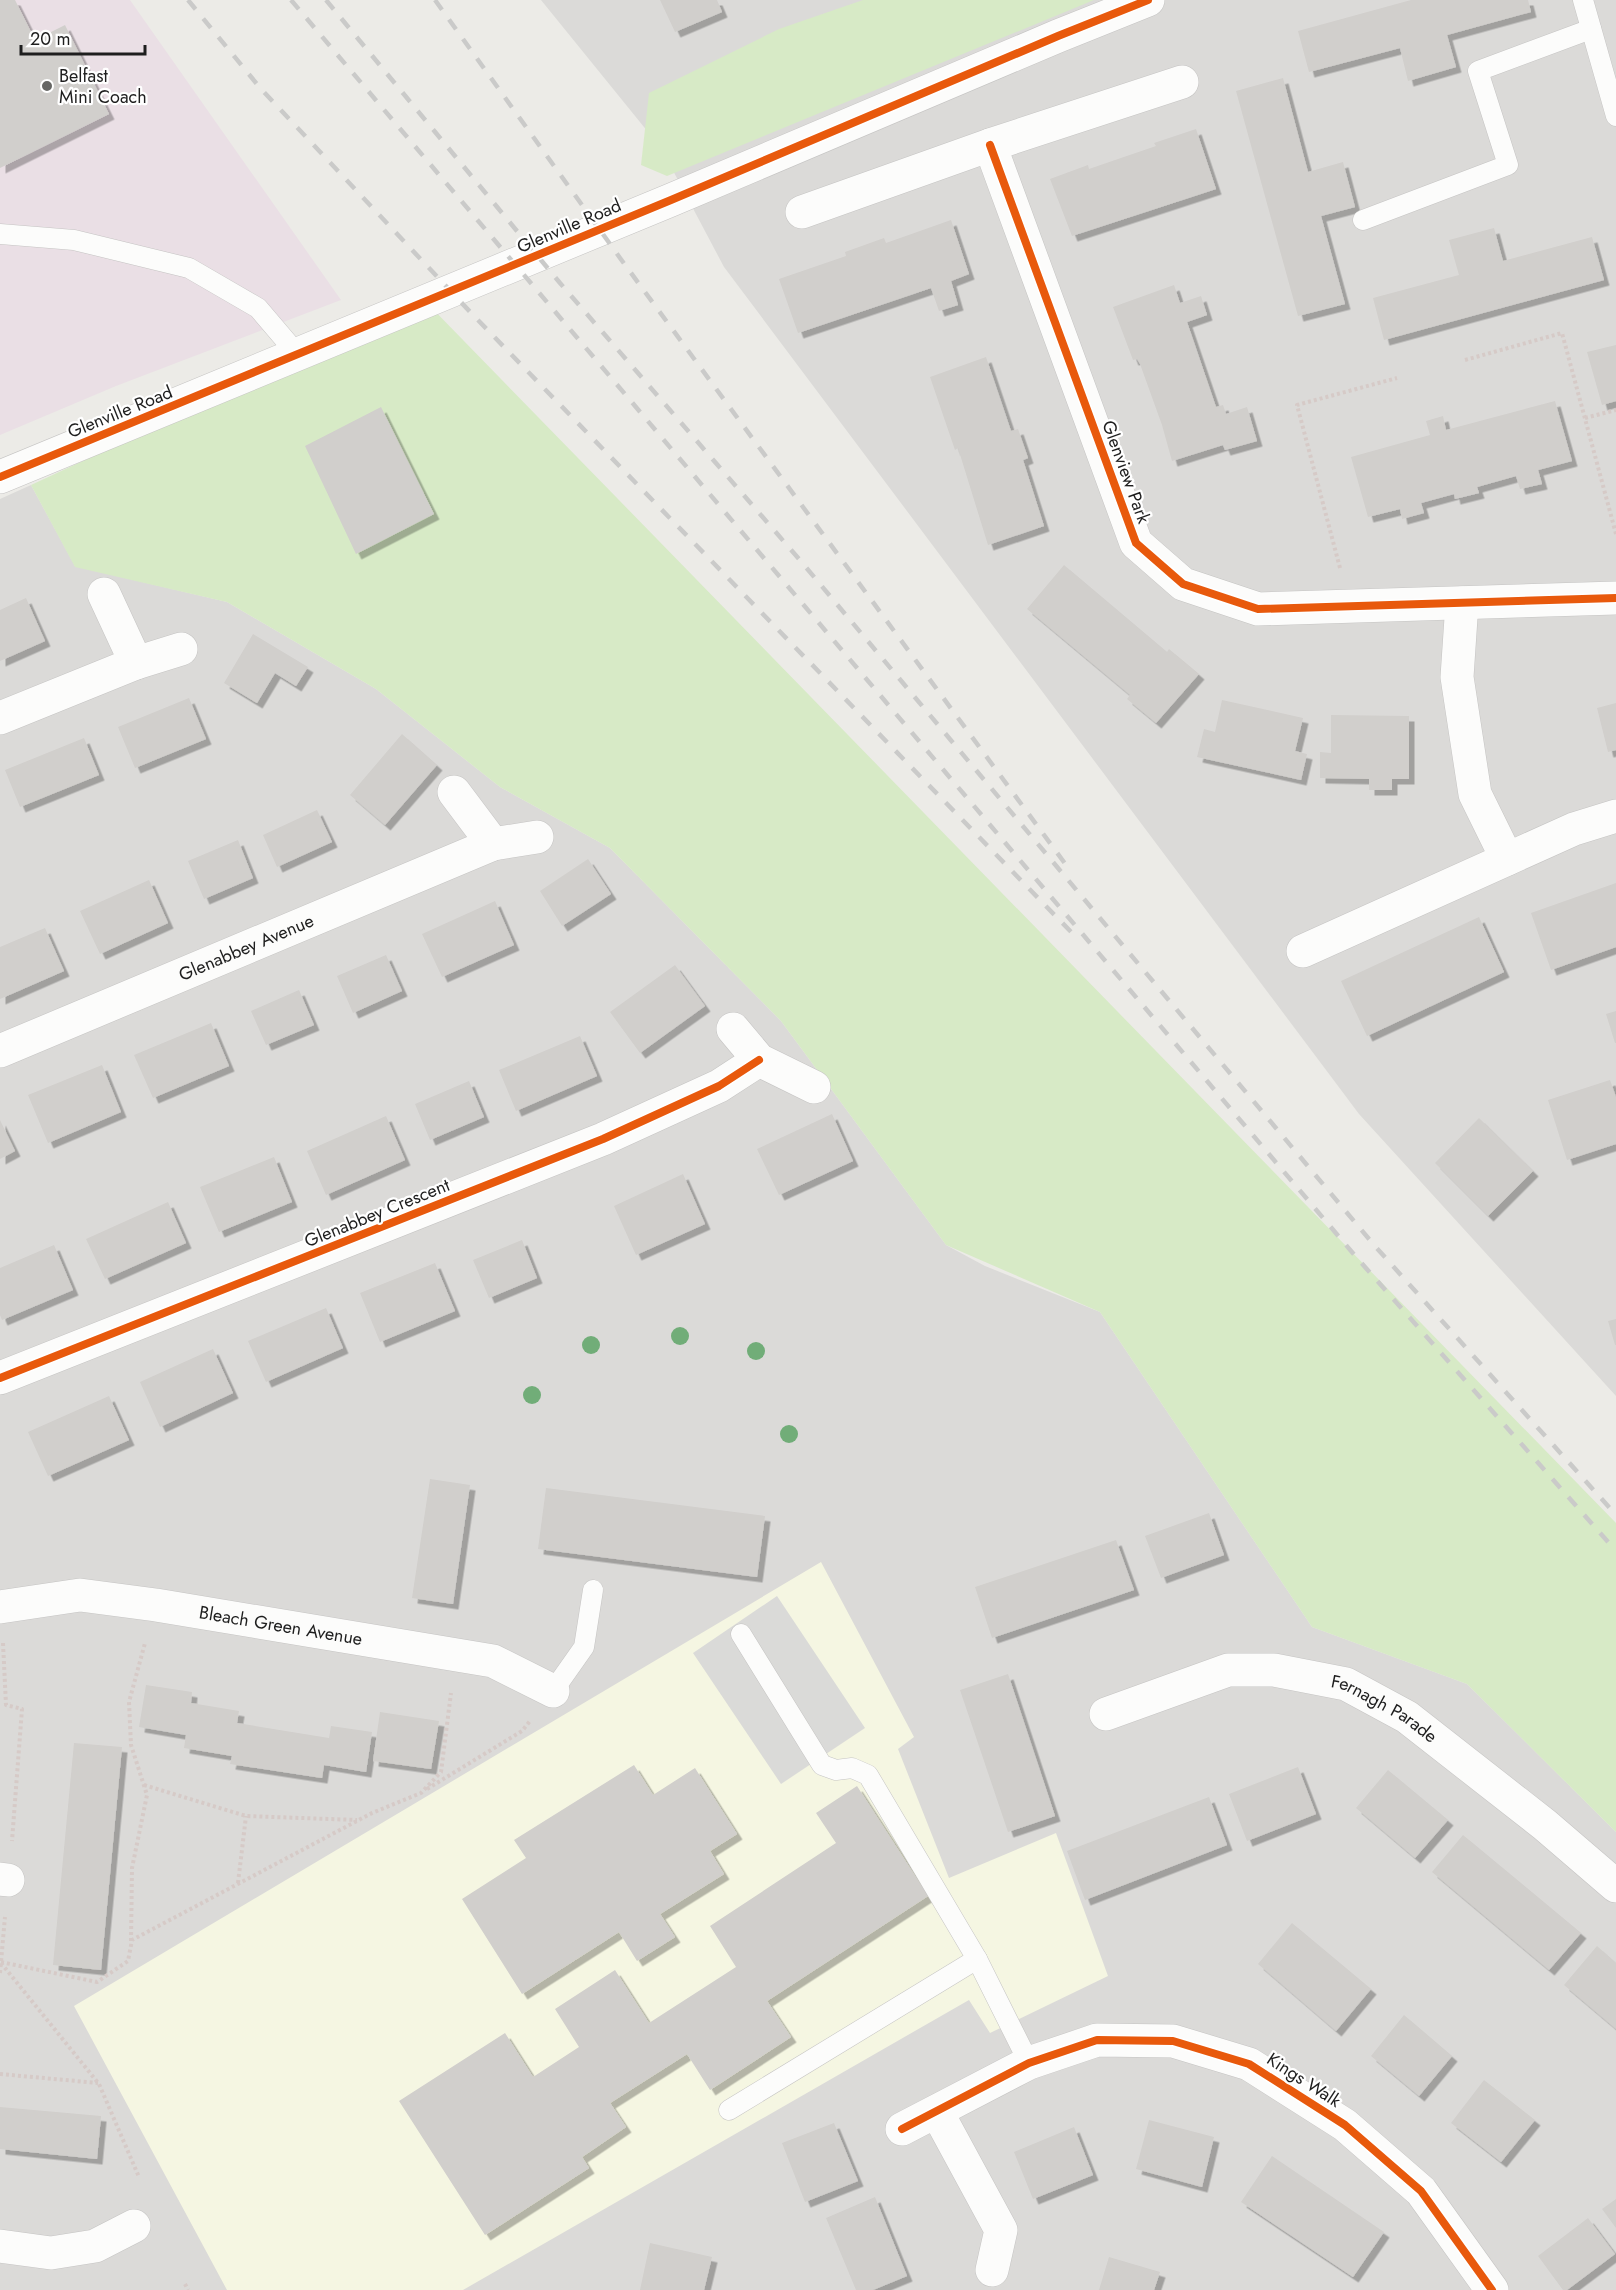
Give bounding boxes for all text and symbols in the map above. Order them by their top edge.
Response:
scale bar [21,18,146,56]
text: 20 m [30,26,70,52]
place label: Belfast Mini Coach [59,63,147,110]
marker: Belfast Mini Coach [40,79,54,93]
street label: Glenville Road [513,192,625,260]
street label: Glenville Road [64,379,176,445]
street label: Glenview Park [1095,417,1157,527]
street label: Glenabbey Avenue [175,908,318,988]
street label: Glenabbey Crescent [300,1172,454,1254]
street label: Bleach Green Avenue [197,1599,364,1652]
street label: Fernagh Parade [1329,1668,1443,1749]
street label: Kings Walk [1262,2046,1346,2114]

